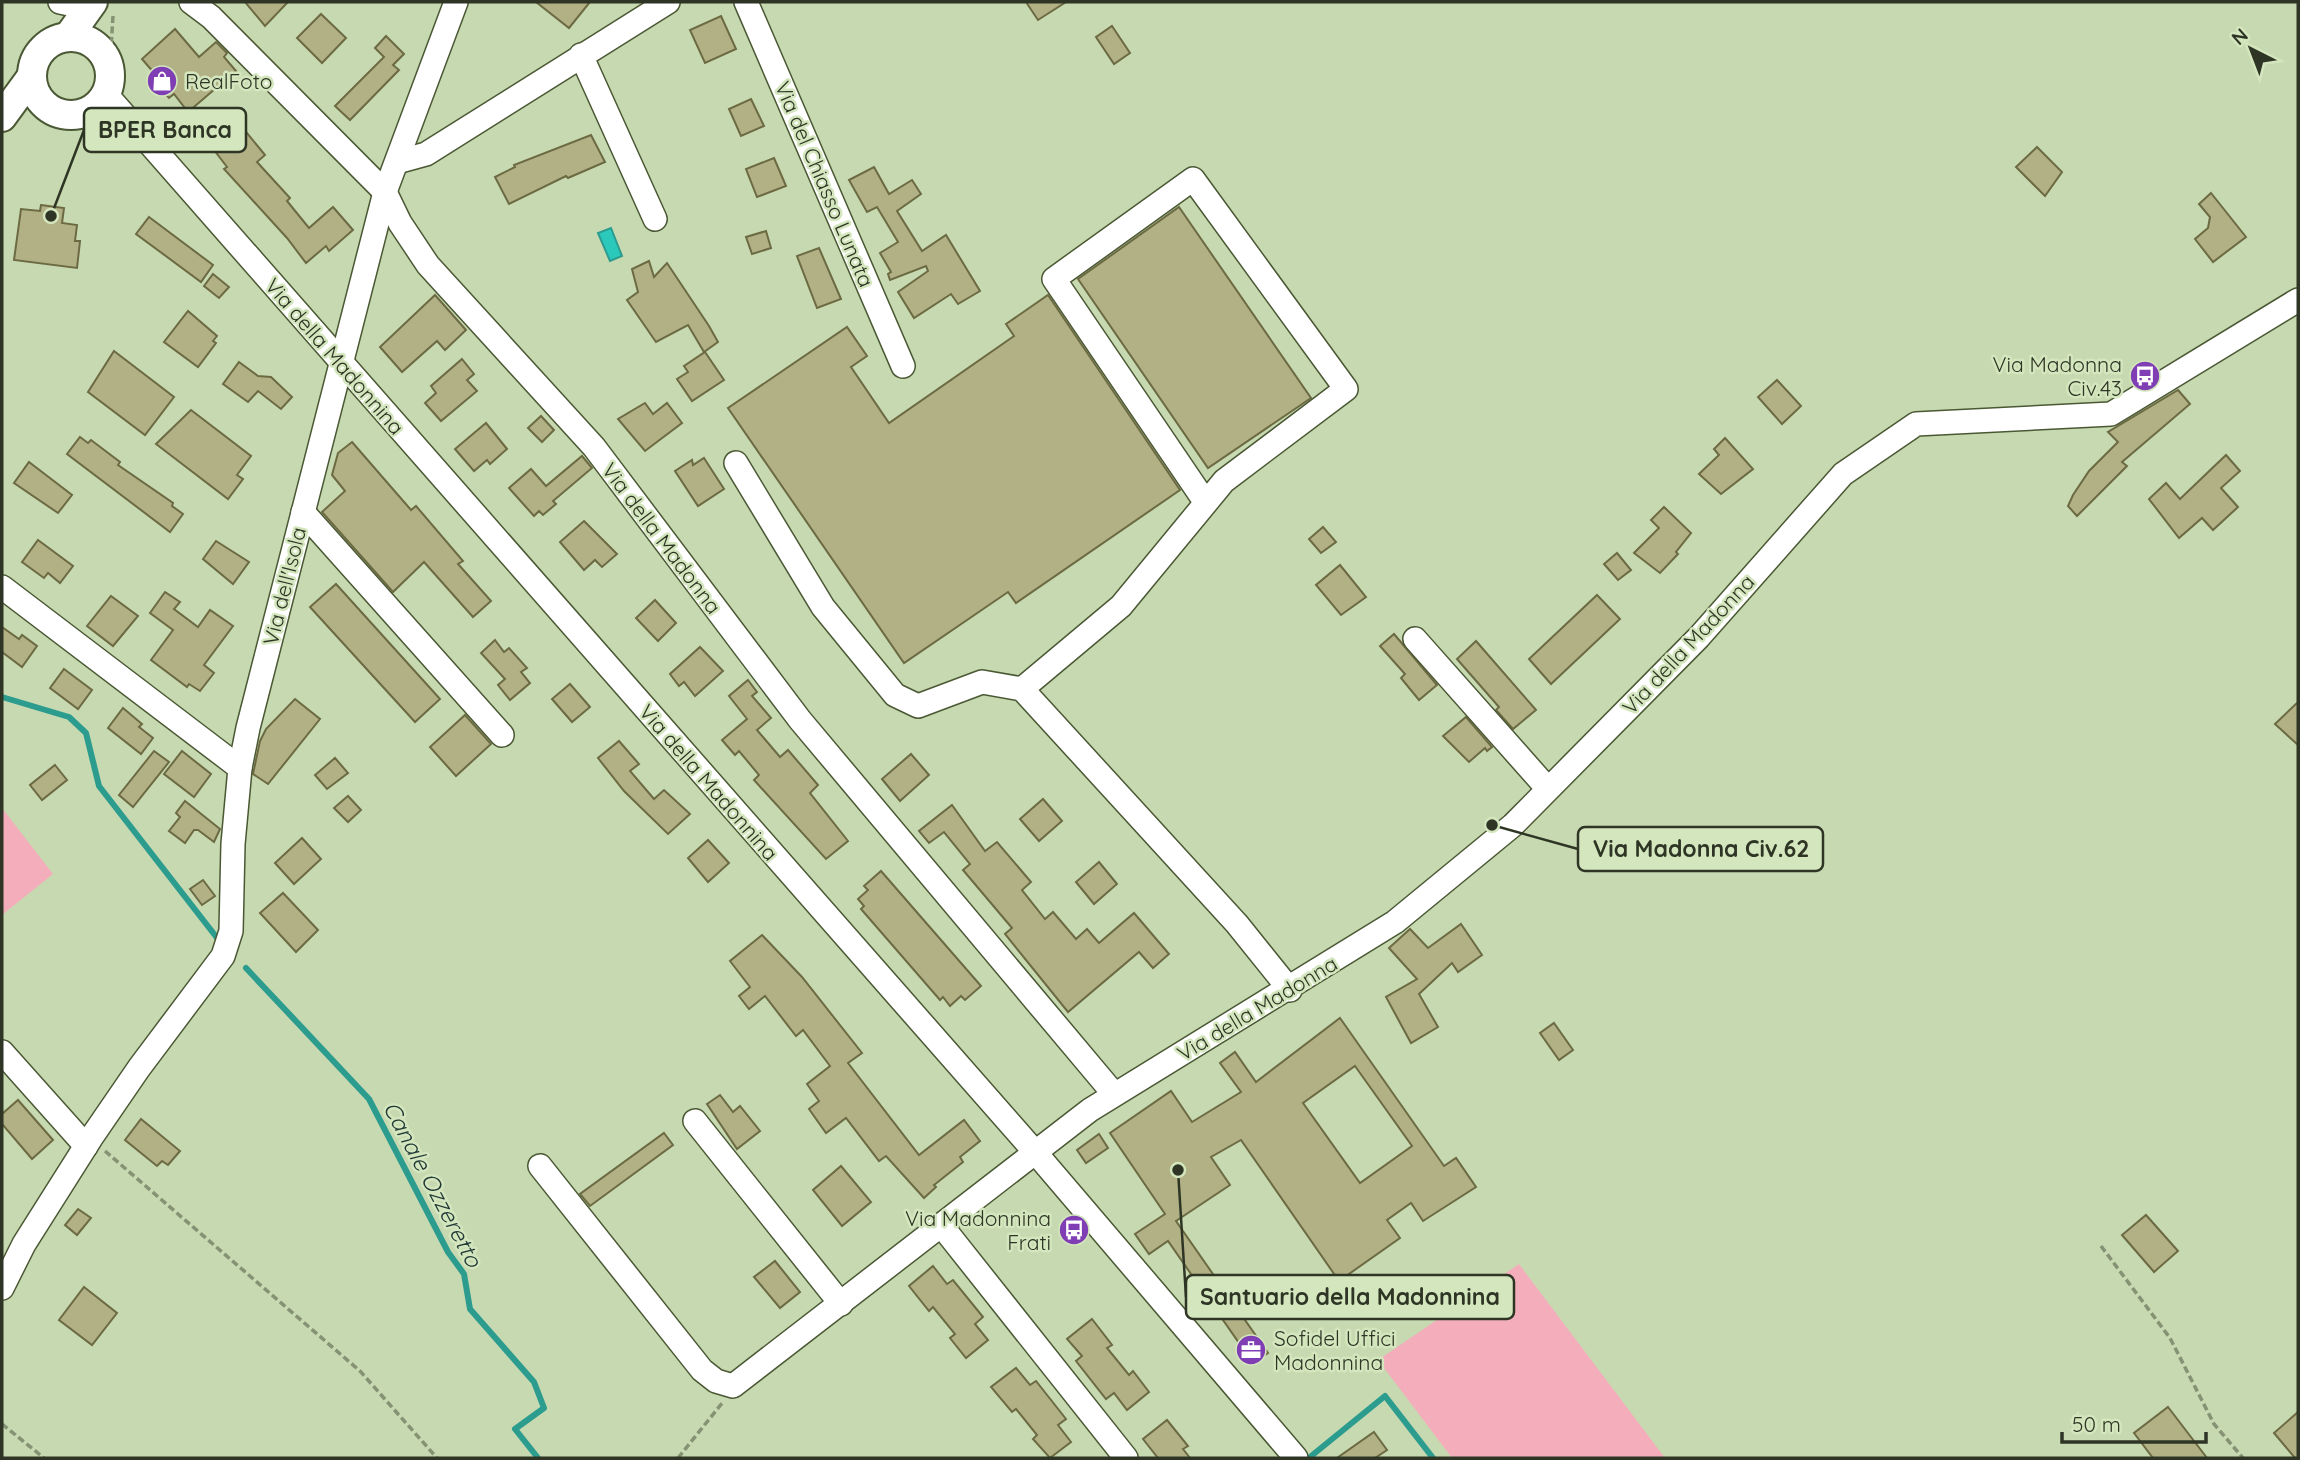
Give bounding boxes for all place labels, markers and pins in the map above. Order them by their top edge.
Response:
shop icon: RealFoto [145,64,179,98]
place label: RealFoto [185,68,272,94]
callout: BPER Banca [84,108,246,152]
place label: Via Madonna Civ.43 [1993,351,2122,401]
bus stop icon: Via Madonna Civ.43 [2128,359,2162,393]
callout: Via Madonna Civ.62 [1578,827,1823,871]
place label: Via Madonnina Frati [905,1205,1051,1255]
bus stop icon: Via Madonnina Frati [1057,1213,1091,1247]
callout: Santuario della Madonnina [1186,1275,1514,1319]
place label: Sofidel Uffici Madonnina [1274,1325,1396,1375]
office icon: Sofidel Uffici Madonnina [1234,1333,1268,1367]

